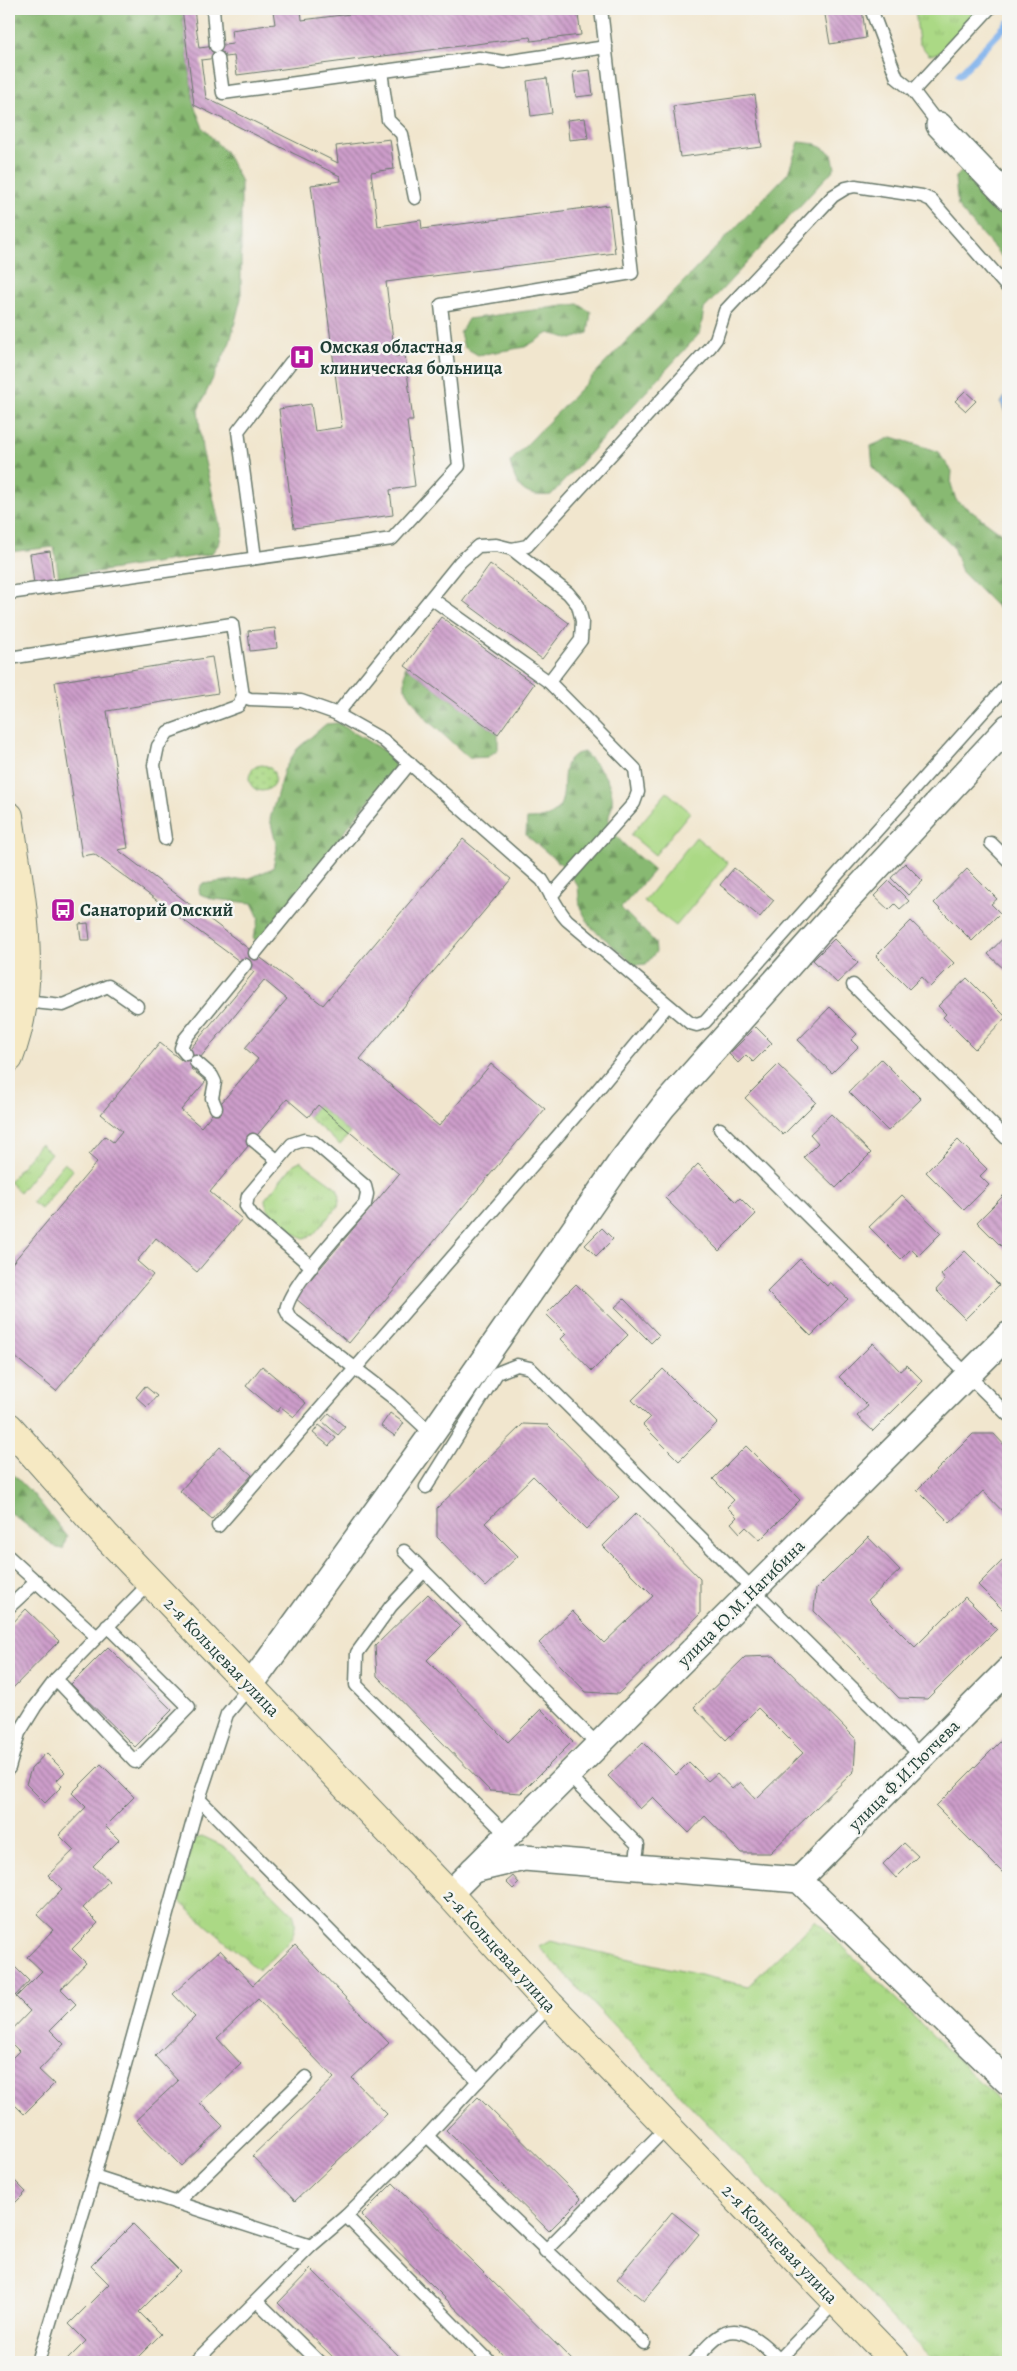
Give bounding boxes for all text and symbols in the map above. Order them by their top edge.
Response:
place label: Омская областная клиническая больница [320,335,503,380]
hospital icon: Омская областная клиническая больница [289,344,315,370]
bus stop icon: Санаторий Омский [50,897,76,923]
place label: Санаторий Омский [80,898,234,922]
street label: улица Ю.М.Нагибина [671,1534,810,1673]
street label: 2-я Кольцевая улица [159,1592,286,1722]
street label: улица Ф.И.Тютчева [842,1714,965,1837]
street label: 2-я Кольцевая улица [438,1884,562,2018]
street label: 2-я Кольцевая улица [717,2179,844,2309]

